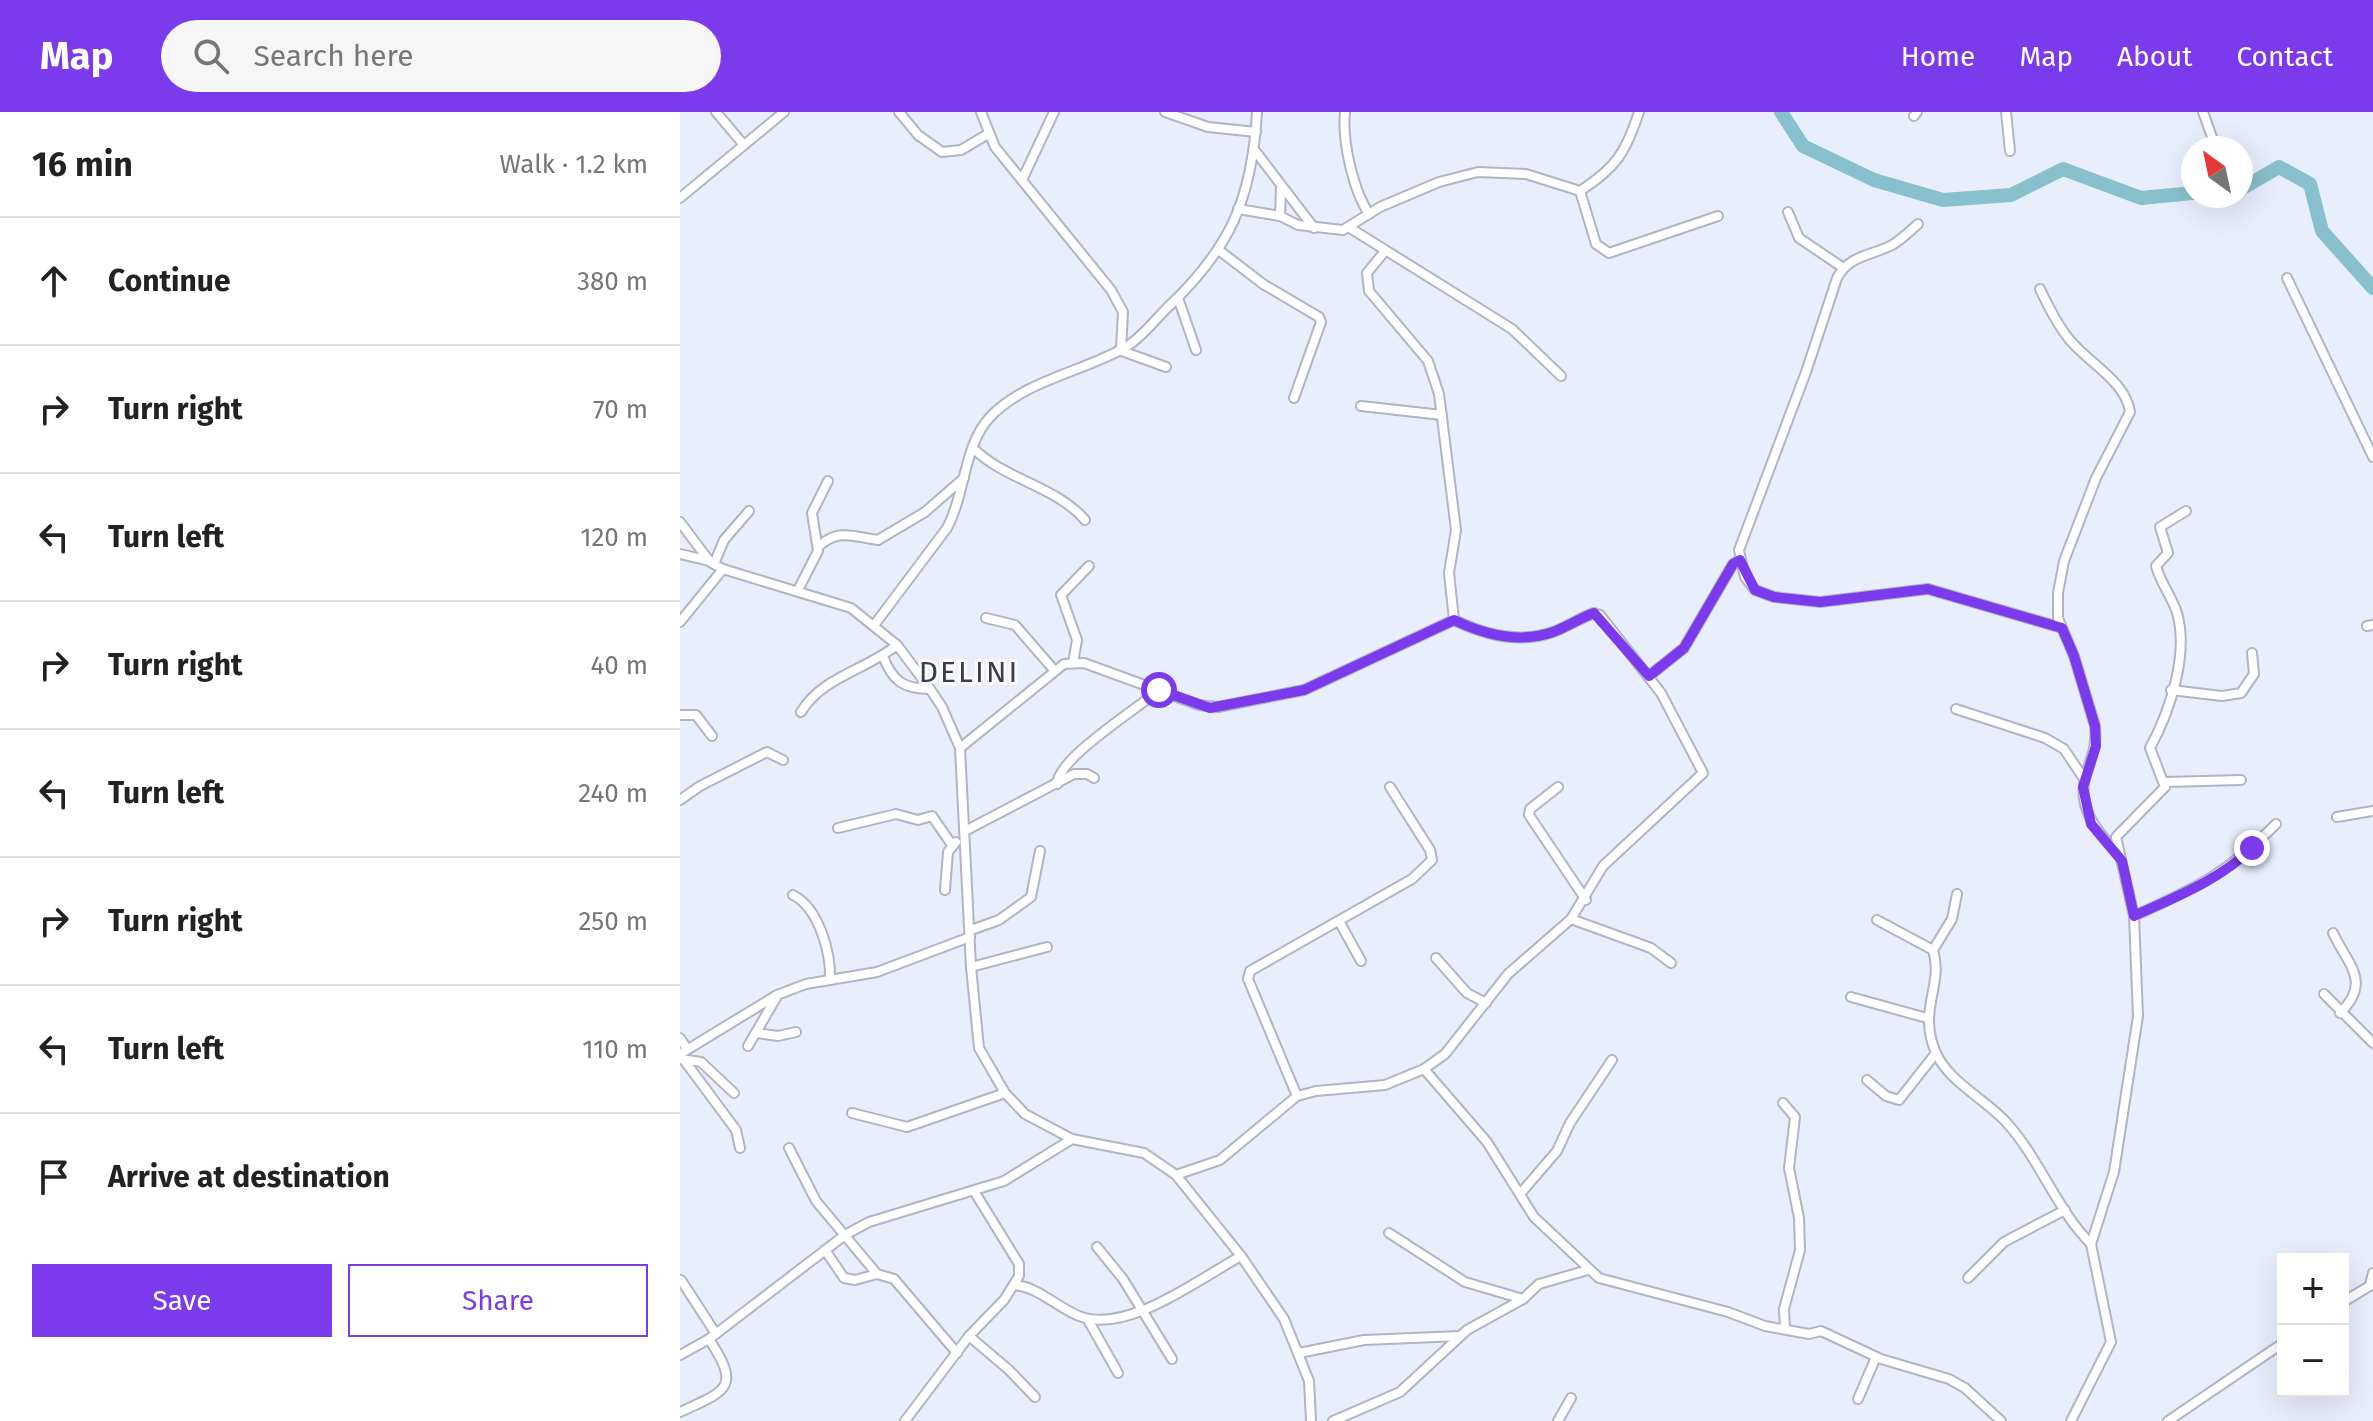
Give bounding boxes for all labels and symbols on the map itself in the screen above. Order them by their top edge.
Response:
north arrow [2181,136,2253,208]
district label: DELINI [919,654,1019,690]
route start [1141,672,1177,708]
route end [2234,830,2270,866]

